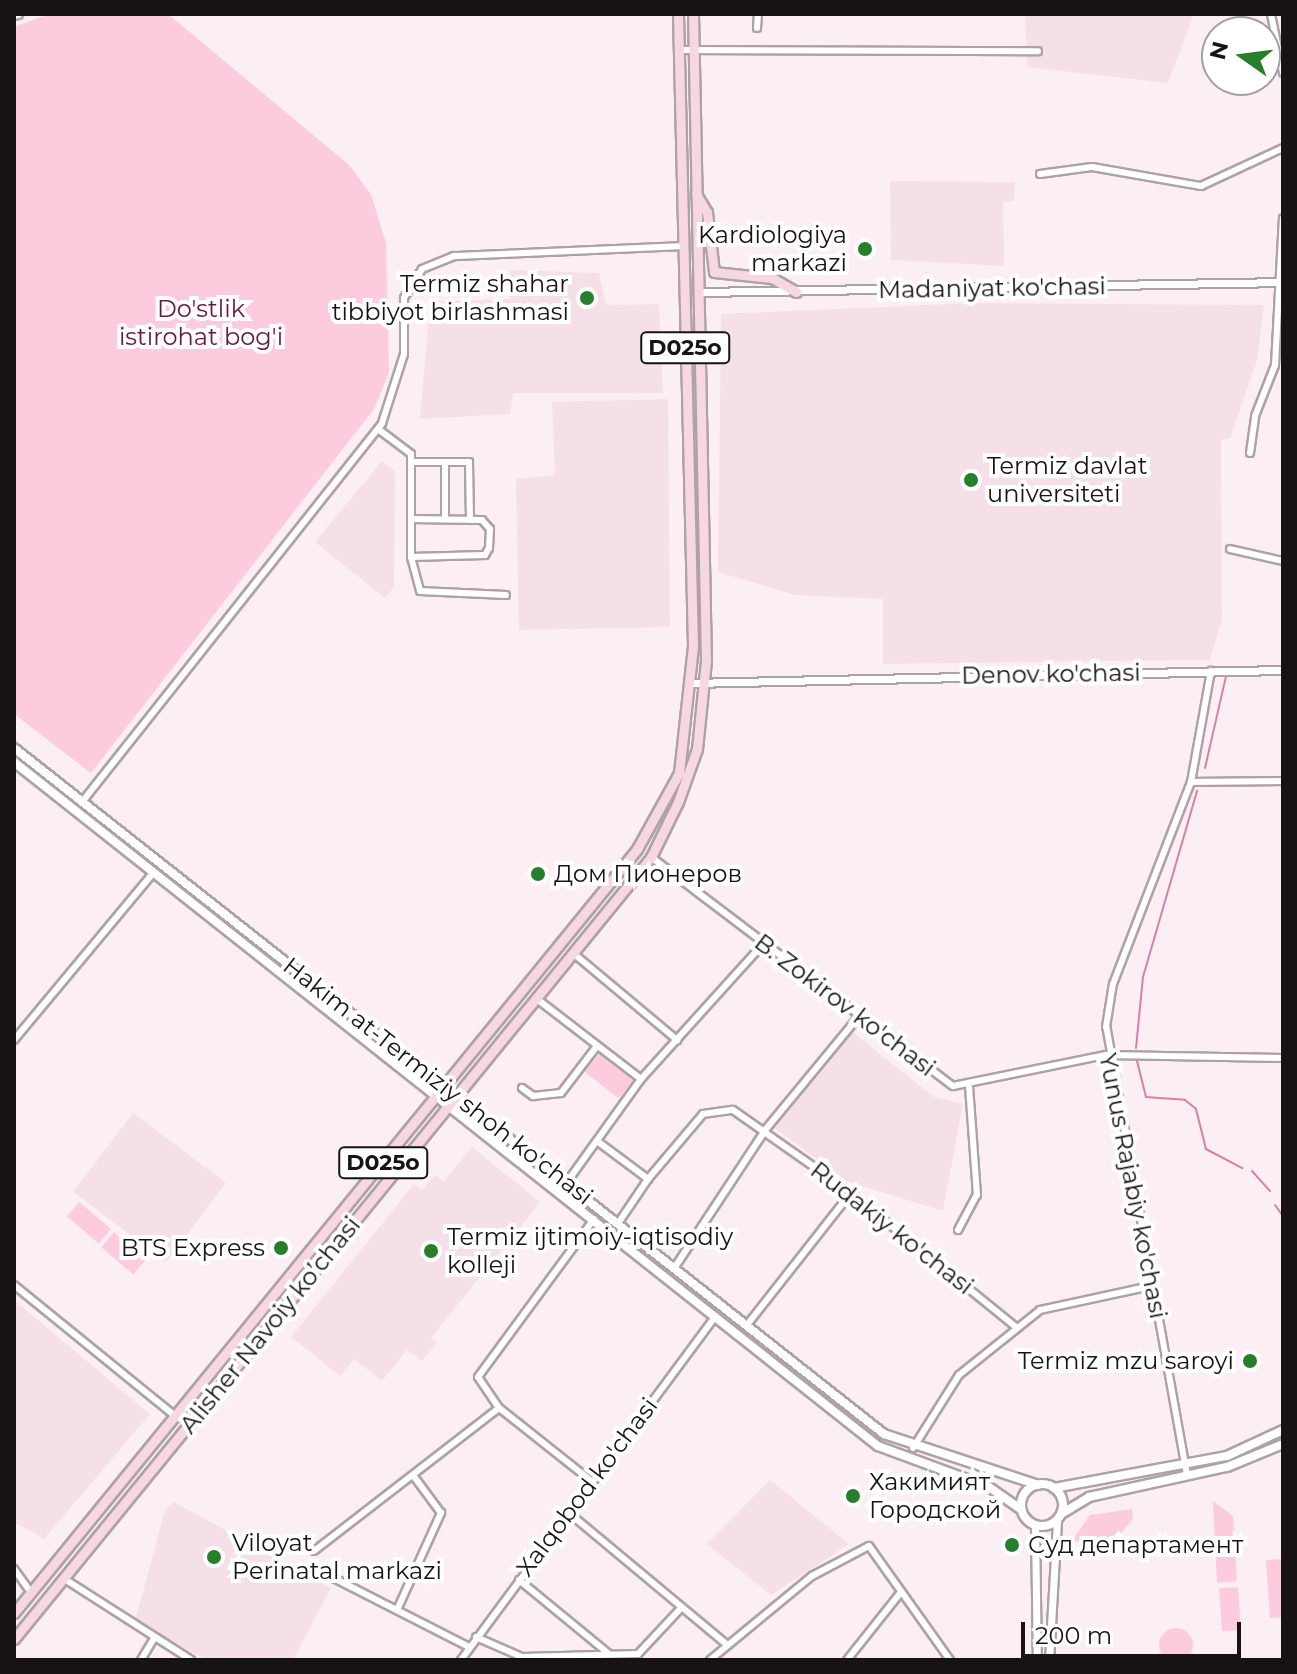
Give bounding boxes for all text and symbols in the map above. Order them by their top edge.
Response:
north arrow [1201,16,1281,96]
text: N [1204,39,1234,62]
place label: Kardiologiya markazi [698,221,847,277]
marker: Kardiologiya markazi [854,238,876,260]
place label: Termiz shahar tibbiyot birlashmasi [332,270,569,326]
street label: Madaniyat ko'chasi [878,272,1106,304]
marker: Termiz shahar tibbiyot birlashmasi [576,287,598,309]
park label: Do'stlik istirohat bog'i [119,295,283,351]
road number: D025o [639,330,731,366]
place label: Termiz davlat universiteti [987,452,1147,508]
marker: Termiz davlat universiteti [962,471,980,489]
street label: Denov ko'chasi [961,658,1141,690]
place label: Дом Пионеров [554,860,742,888]
marker: Дом Пионеров [529,865,547,883]
street label: B. Zokirov ko'chasi [749,928,941,1082]
street label: Hakim at-Termiziy shoh ko'chasi [277,951,599,1211]
street label: Yunus Rajabiy ko'chasi [1093,1051,1173,1321]
road number: D025o [337,1145,429,1181]
street label: Rudakiy ko'chasi [805,1155,979,1301]
street label: Alisher Navoiy ko’chasi [174,1211,366,1439]
place label: Termiz ijtimoiy-iqtisodiy kolleji [447,1223,733,1279]
place label: BTS Express [121,1234,265,1262]
marker: BTS Express [272,1239,290,1257]
marker: Termiz ijtimoiy-iqtisodiy kolleji [422,1242,440,1260]
place label: Termiz mzu saroyi [1018,1347,1234,1375]
marker: Termiz mzu saroyi [1241,1352,1259,1370]
street label: Xalqobod ko'chasi [510,1392,664,1582]
place label: Хакимият Городской [869,1468,1001,1524]
marker: Хакимият Городской [844,1487,862,1505]
place label: Viloyat Perinatal markazi [232,1529,442,1585]
place label: Суд департамент [1028,1531,1243,1559]
marker: Суд департамент [1003,1536,1021,1554]
marker: Viloyat Perinatal markazi [203,1546,225,1568]
scale bar [1025,1606,1245,1656]
text: 200 m [1035,1621,1112,1650]

